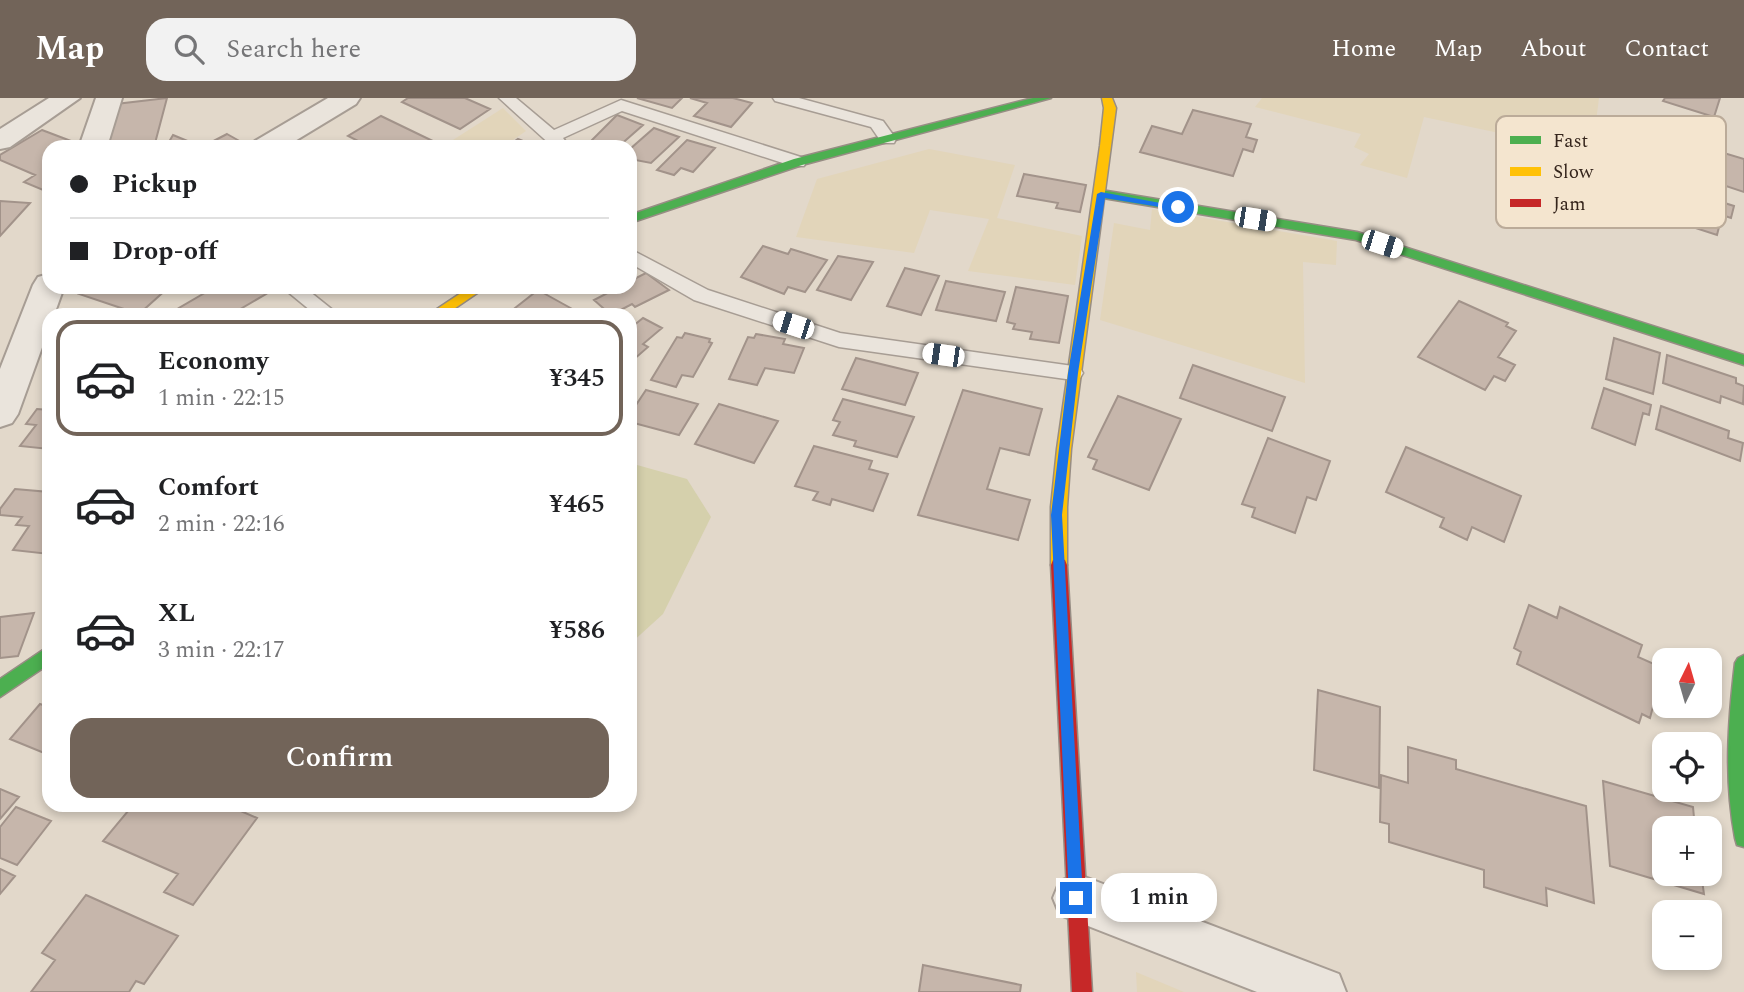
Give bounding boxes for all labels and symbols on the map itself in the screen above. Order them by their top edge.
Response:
legend [1496,116,1726,228]
text: Fast [1553,127,1589,156]
text: Slow [1553,158,1594,187]
text: Jam [1553,190,1585,219]
route start [1162,191,1194,223]
car [1233,205,1278,233]
car [1359,228,1406,260]
car [770,309,817,341]
car [921,342,966,368]
north arrow [1652,648,1722,718]
callout: 1 min [1100,874,1216,922]
route end [1060,882,1092,914]

